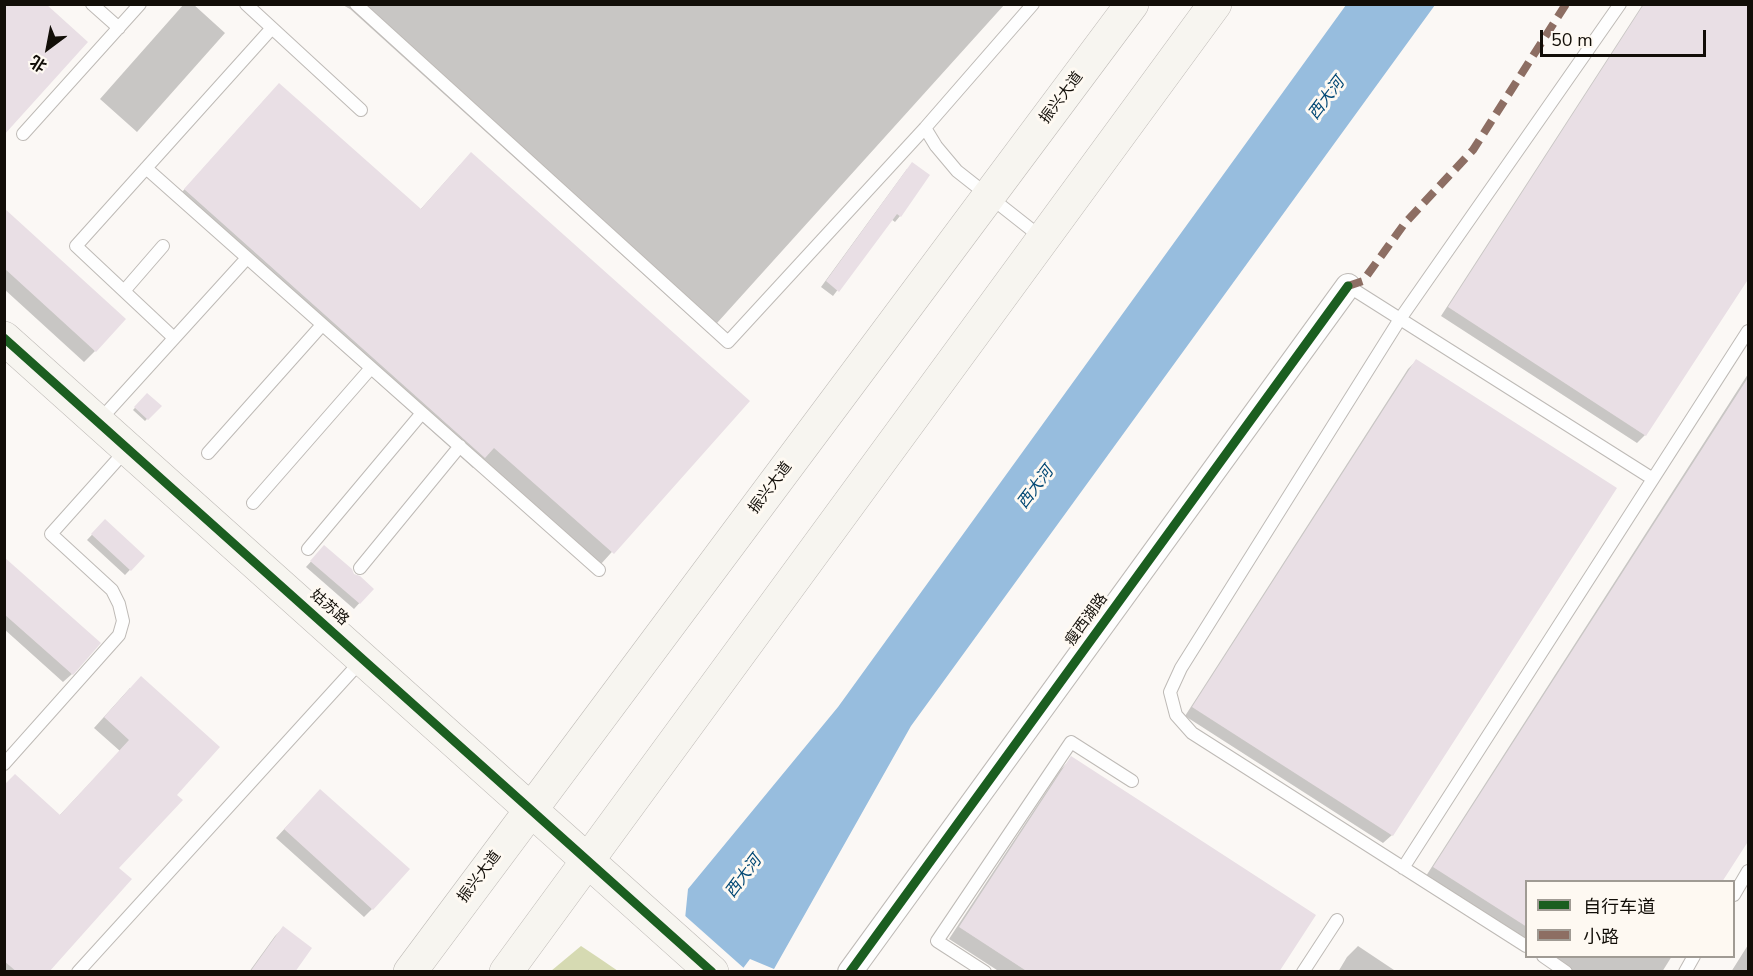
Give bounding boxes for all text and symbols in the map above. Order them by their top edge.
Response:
north arrow [18,18,78,78]
scale bar [1543,18,1710,56]
text: 50 m [1551,28,1593,52]
text: 北 [26,50,51,77]
street label: 振兴大道 [1037,69,1087,127]
water label: 西大河 [1305,74,1349,124]
street label: 振兴大道 [746,459,796,517]
water label: 西大河 [1014,463,1058,513]
street label: 姑苏路 [306,586,352,630]
street label: 瘦西湖路 [1062,590,1112,650]
street label: 振兴大道 [455,848,505,906]
water label: 西大河 [722,852,766,902]
legend [1525,880,1735,958]
text: 自行车道 [1583,895,1655,919]
text: 小路 [1583,925,1619,949]

